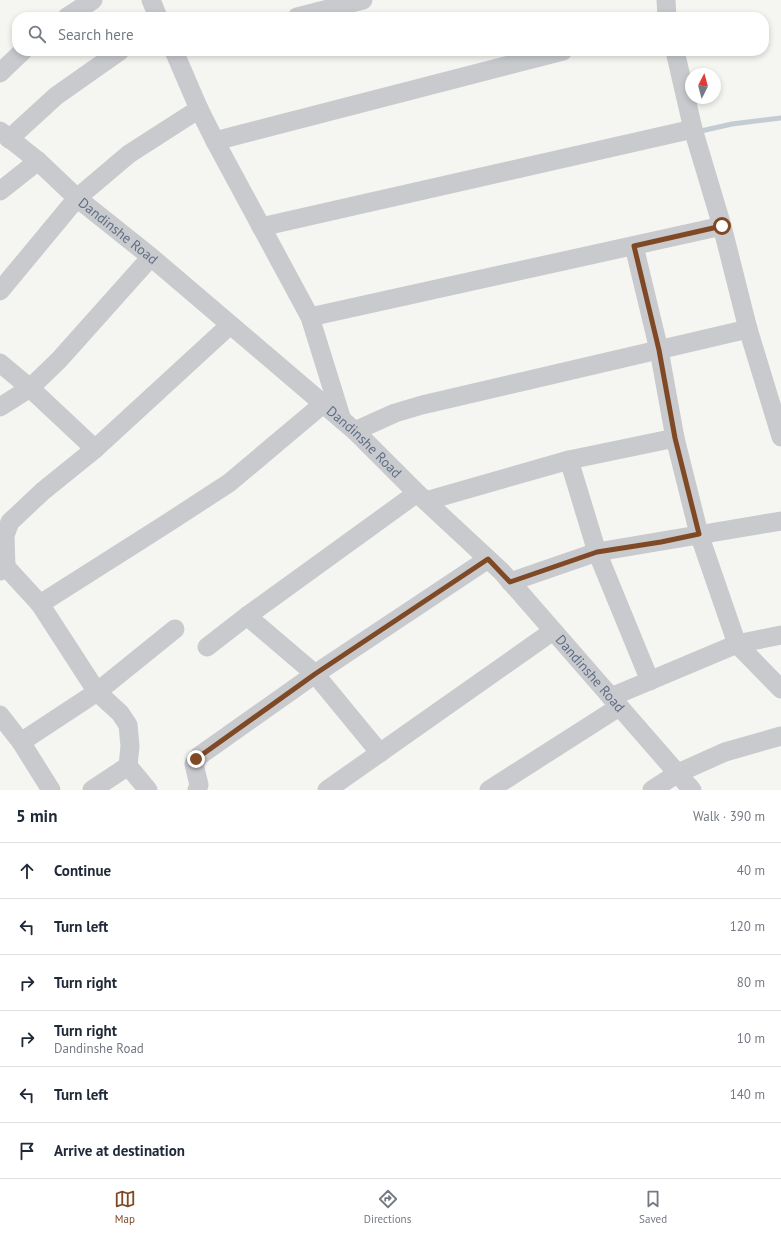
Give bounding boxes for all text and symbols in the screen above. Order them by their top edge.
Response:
search box [12,12,769,56]
icon: search [26,23,48,45]
text: Search here [58,25,134,44]
north arrow [685,68,721,104]
street label: Dandinshe Road [75,194,162,268]
route start [713,217,731,235]
street label: Dandinshe Road [323,402,406,482]
street label: Dandinshe Road [552,631,629,716]
route end [187,750,205,768]
text: 5 min [16,805,57,827]
text: Walk · 390 m [693,808,765,825]
icon: ahead [16,860,38,882]
text: Continue [54,861,111,880]
text: 40 m [737,862,765,879]
icon: left [16,916,38,938]
text: Turn left [54,917,108,936]
text: 120 m [730,918,765,935]
icon: right [16,972,38,994]
text: Turn right [54,973,117,992]
text: 80 m [737,974,765,991]
text: Turn right [54,1021,117,1040]
icon: right [16,1028,38,1050]
text: 10 m [737,1030,765,1047]
text: Dandinshe Road [54,1040,144,1057]
icon: left [16,1084,38,1106]
text: Turn left [54,1085,108,1104]
text: 140 m [730,1086,765,1103]
icon: arrive [16,1140,38,1162]
text: Arrive at destination [54,1141,185,1160]
tab: Map [114,1188,136,1226]
tab: Directions [364,1188,411,1226]
tab: Saved [639,1188,667,1226]

